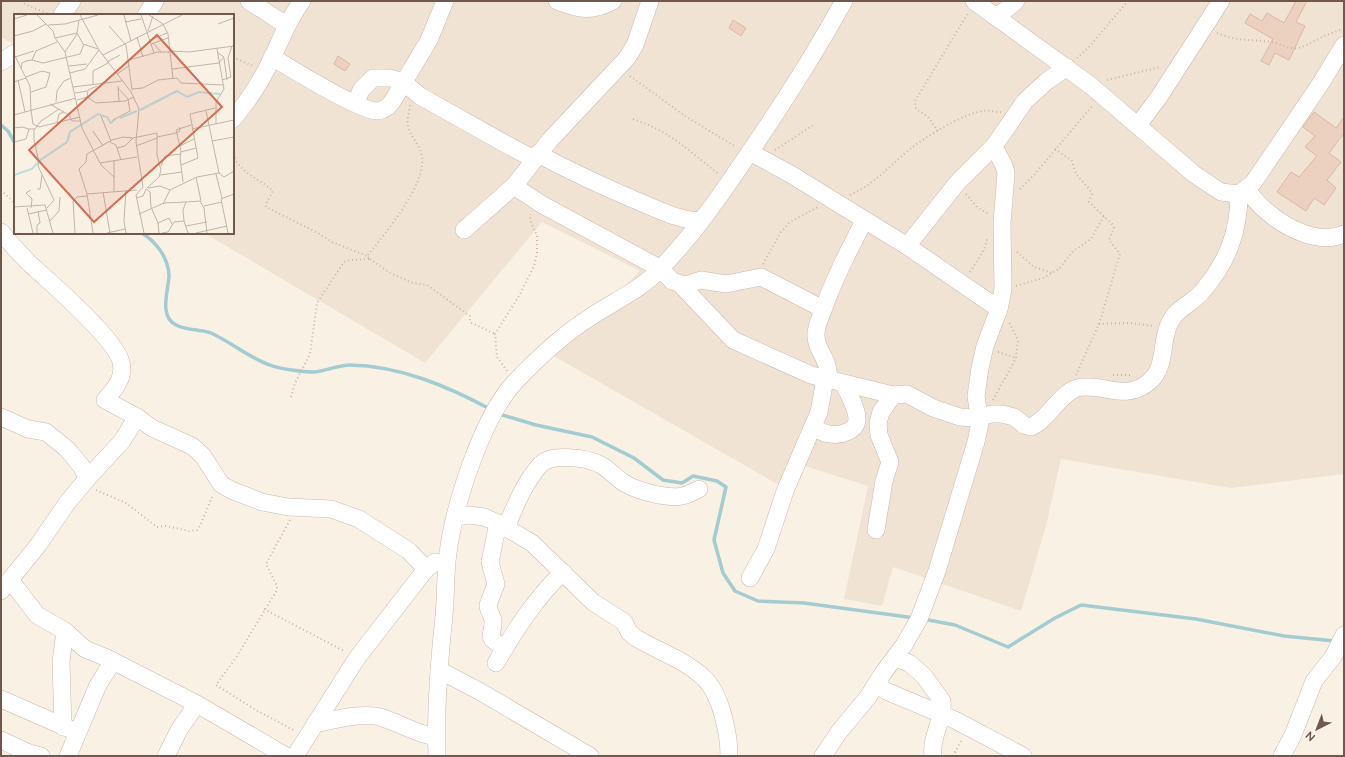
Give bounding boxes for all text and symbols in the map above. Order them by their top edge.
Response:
inset map [14,14,234,234]
north arrow [1297,709,1337,749]
text: N [1303,728,1318,744]

